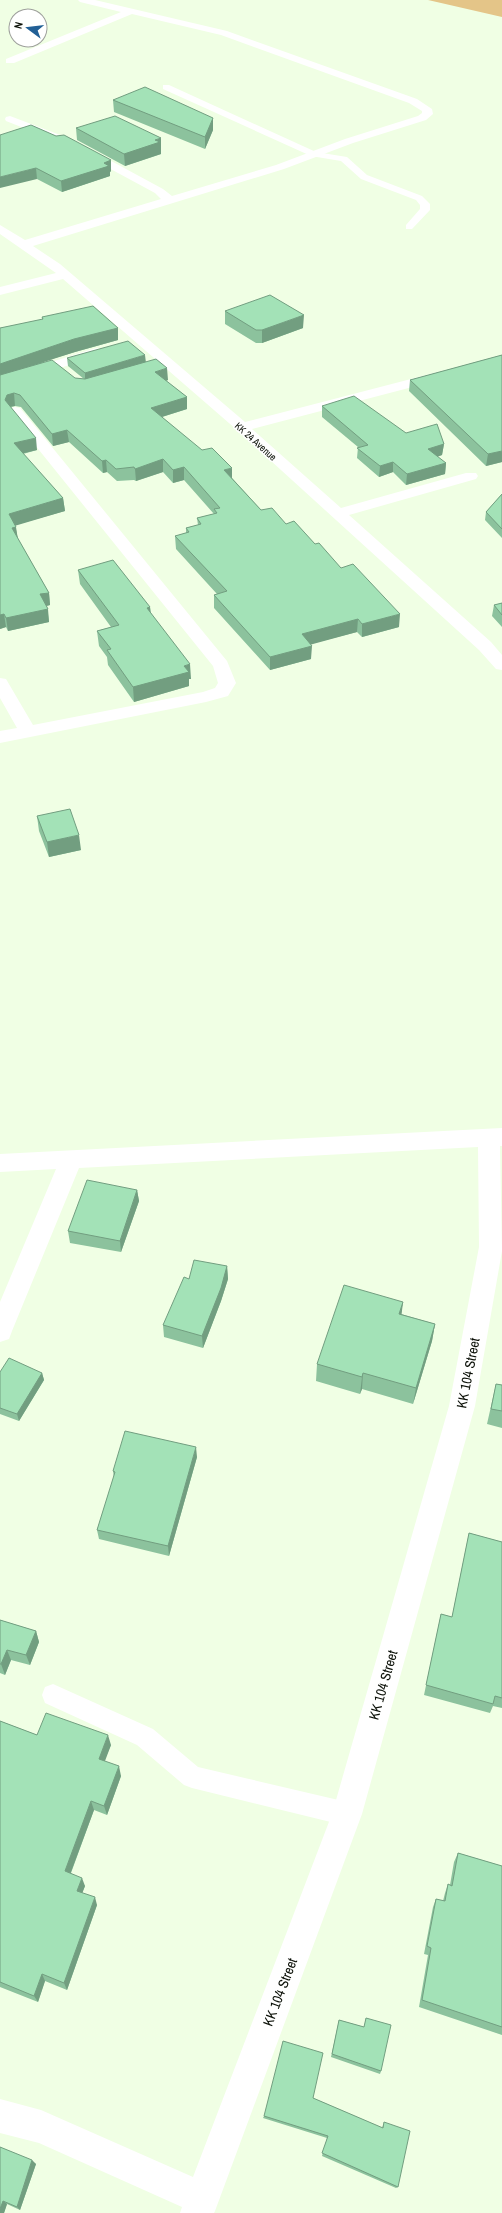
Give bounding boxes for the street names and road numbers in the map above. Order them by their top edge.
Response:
street label: KK 24 Avenue [232,419,280,464]
street label: KK 104 Street [452,1336,484,1410]
street label: KK 104 Street [364,1648,402,1722]
street label: KK 104 Street [259,1955,301,2029]

